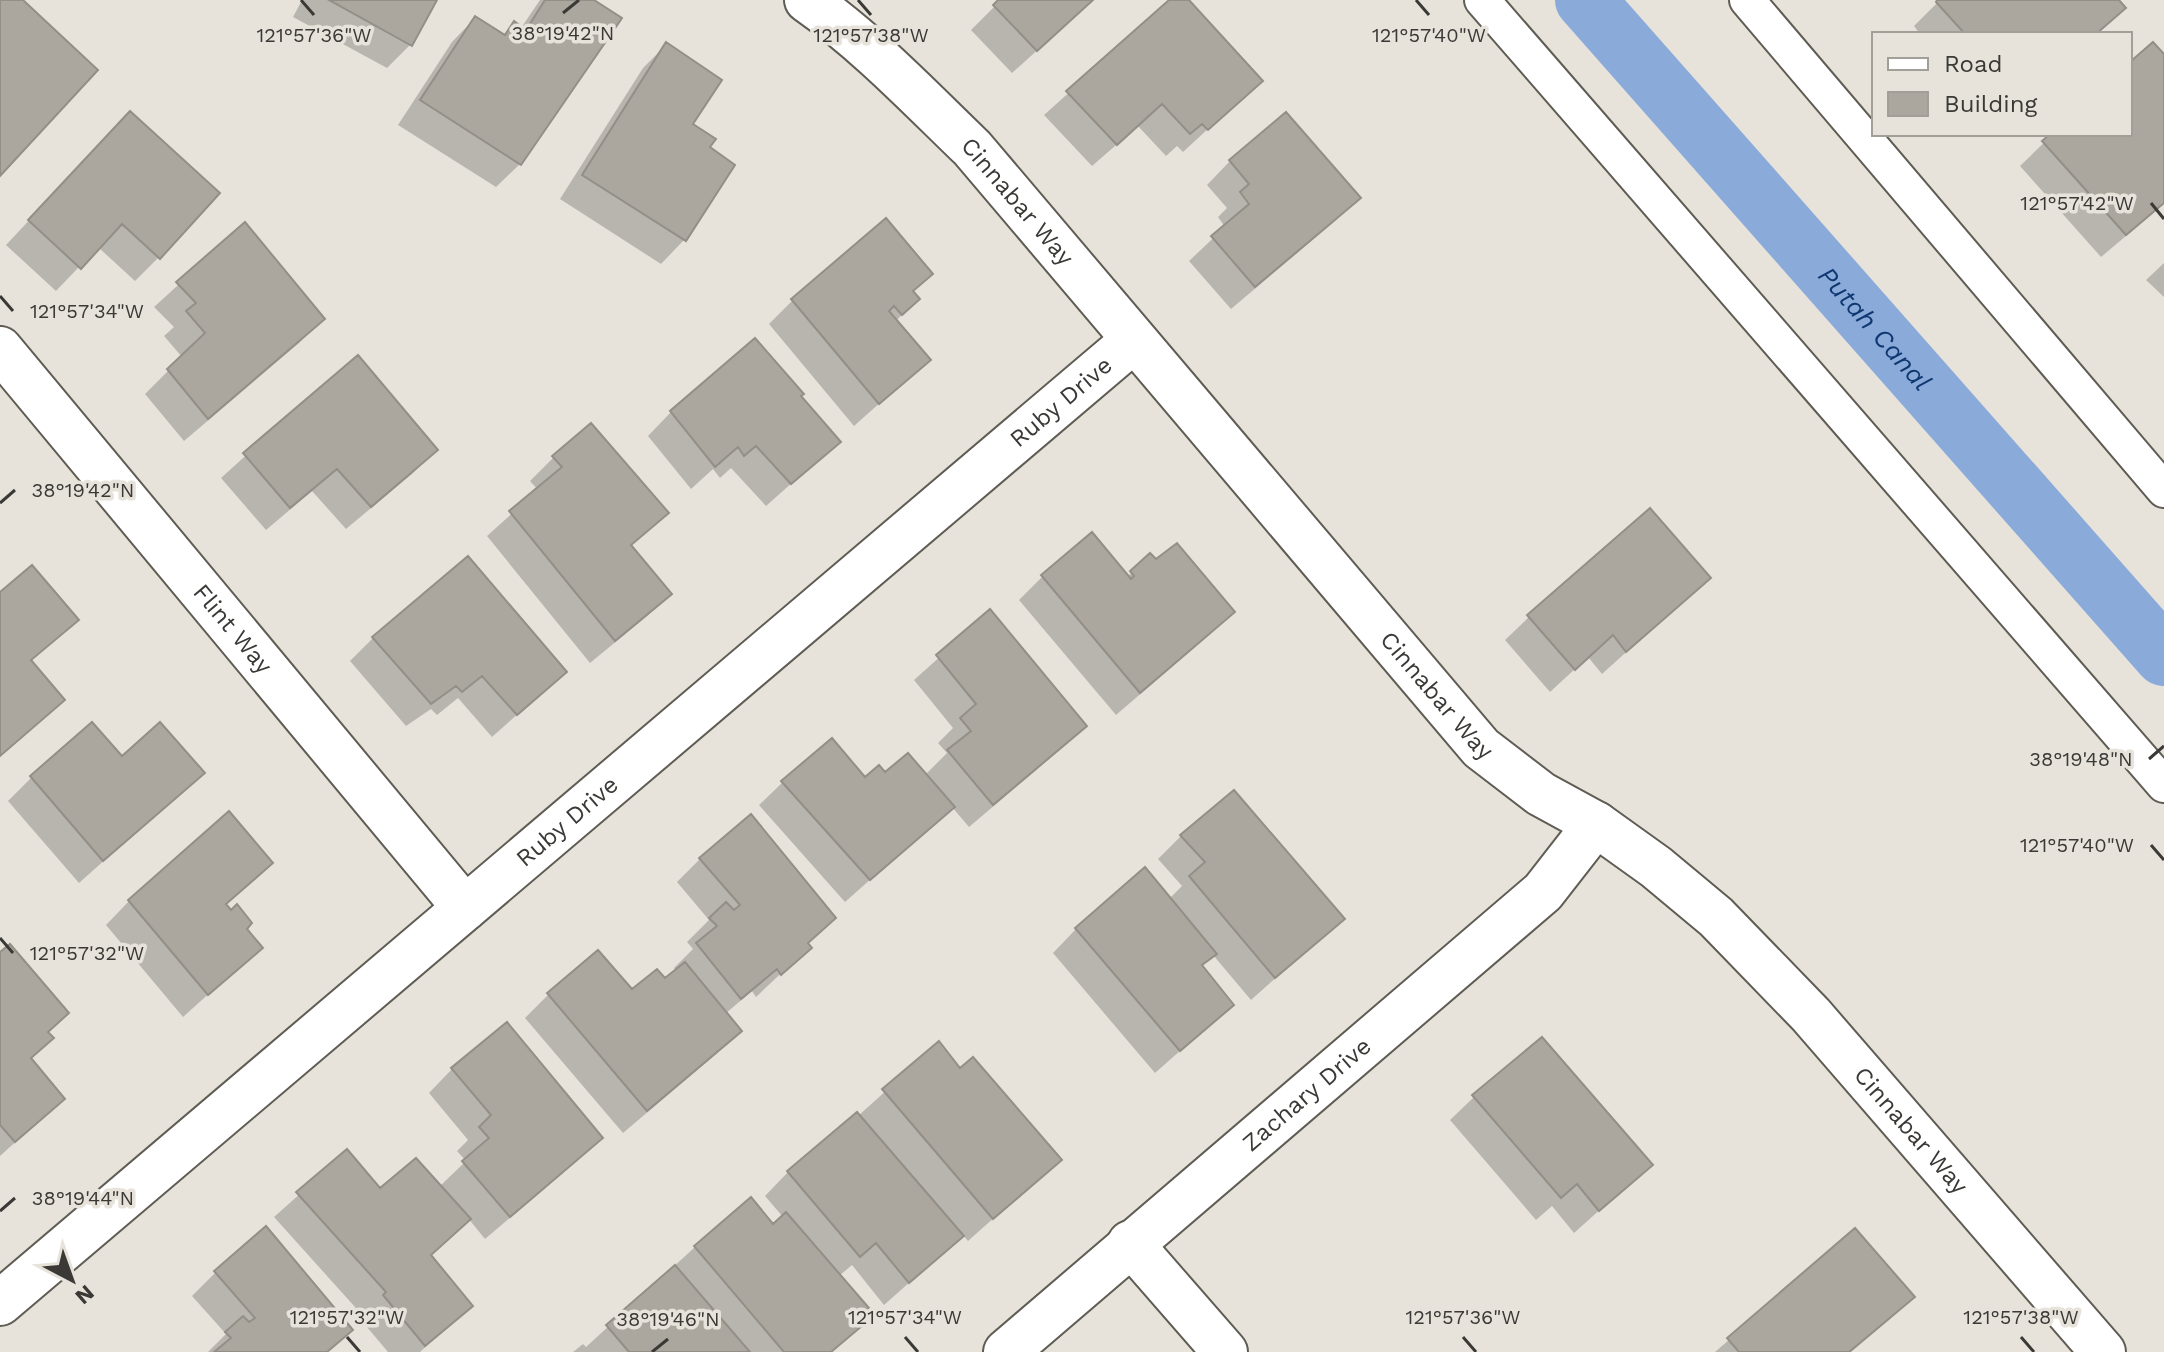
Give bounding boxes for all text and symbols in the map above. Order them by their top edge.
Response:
text: 38°19'42"N [512,21,614,45]
text: 121°57'36"W [256,23,372,47]
text: 121°57'38"W [813,23,929,47]
text: 121°57'40"W [1372,23,1486,47]
legend [1872,32,2132,136]
text: Road [1944,50,2003,78]
text: Building [1944,90,2037,118]
street label: Cinnabar Way [955,131,1080,272]
text: 121°57'42"W [2020,191,2134,215]
water label: Putah Canal [1812,260,1937,397]
text: 121°57'34"W [30,299,144,323]
street label: Ruby Drive [1004,351,1118,453]
text: 38°19'42"N [32,478,134,502]
street label: Flint Way [187,578,279,680]
street label: Cinnabar Way [1374,626,1499,766]
text: 38°19'48"N [2029,747,2133,771]
street label: Ruby Drive [510,770,624,873]
text: 121°57'40"W [2020,833,2134,857]
text: 121°57'32"W [30,941,144,965]
street label: Zachary Drive [1237,1032,1377,1157]
street label: Cinnabar Way [1848,1061,1974,1200]
text: 38°19'44"N [32,1186,134,1210]
north arrow [32,1240,112,1320]
text: N [70,1280,99,1310]
text: 121°57'32"W [290,1305,404,1329]
text: 121°57'34"W [848,1305,962,1329]
text: 121°57'36"W [1405,1305,1521,1329]
text: 121°57'38"W [1963,1305,2079,1329]
text: 38°19'46"N [616,1307,720,1331]

